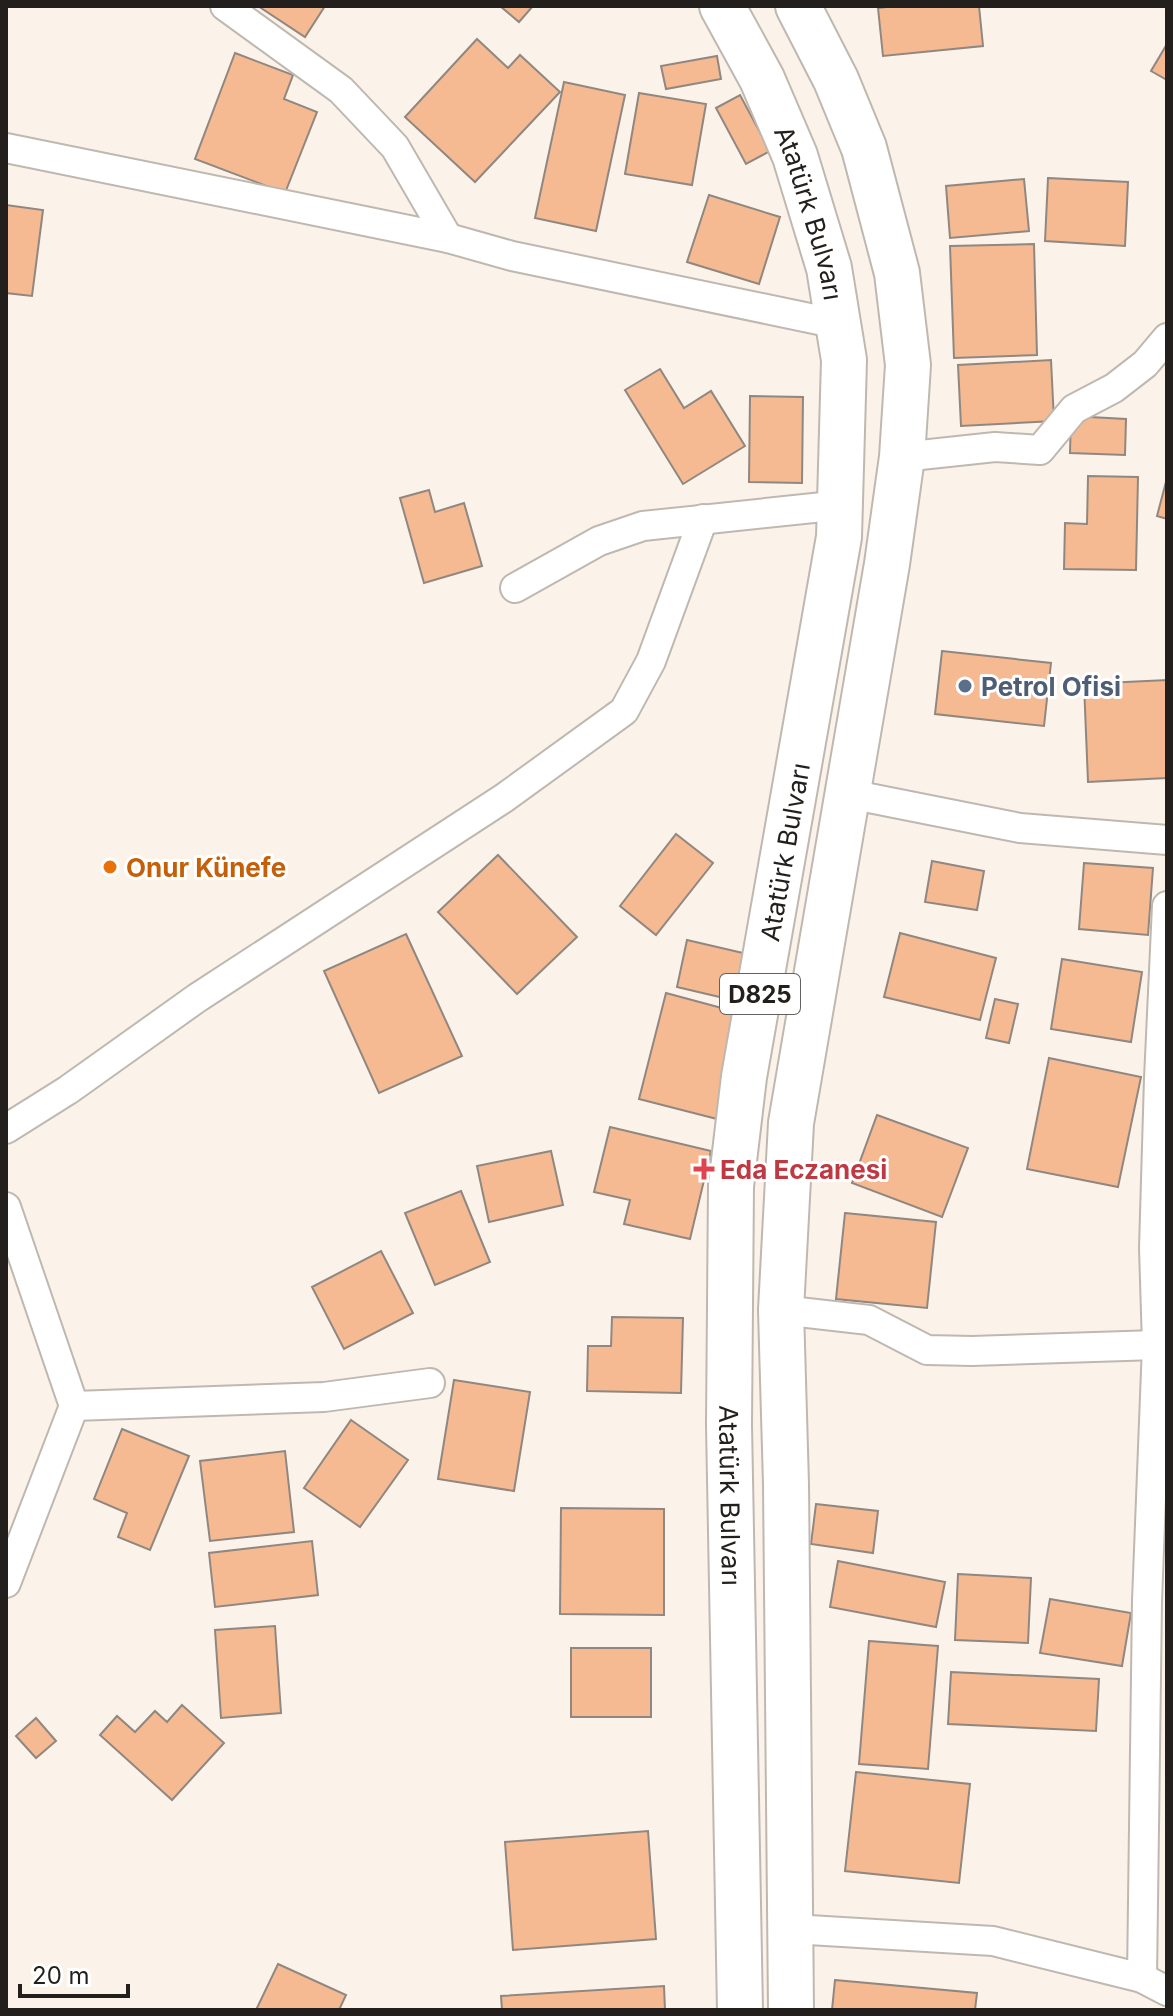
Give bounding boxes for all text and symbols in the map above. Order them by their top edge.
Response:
street label: Atatürk Bulvarı [768,121,850,302]
place label: Petrol Ofisi [981,671,1121,702]
marker: Petrol Ofisi [956,677,974,695]
street label: Atatürk Bulvarı [754,760,816,944]
place label: Onur Künefe [126,852,286,883]
marker: Onur Künefe [101,858,119,876]
road number: D825 [720,974,800,1014]
place label: Eda Eczanesi [720,1154,887,1185]
marker: Eda Eczanesi [695,1160,713,1178]
street label: Atatürk Bulvarı [713,1405,748,1586]
scale bar [20,1948,128,1998]
text: 20 m [32,1961,90,1990]

